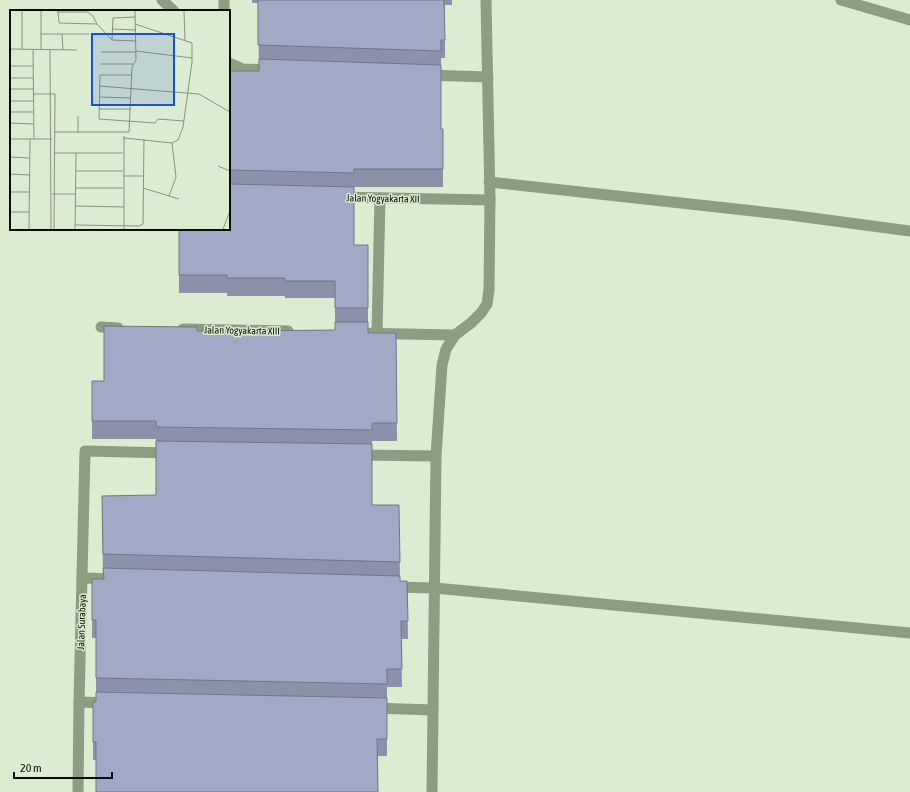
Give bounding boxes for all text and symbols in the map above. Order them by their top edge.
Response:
inset map [10,10,230,230]
street label: Jalan Yogyakarta XII [346,192,420,205]
street label: Jalan Yogyakarta XIII [204,324,280,337]
street label: Jalan Surabaya [75,594,88,650]
scale bar [14,754,112,780]
text: 20 m [20,761,42,775]

